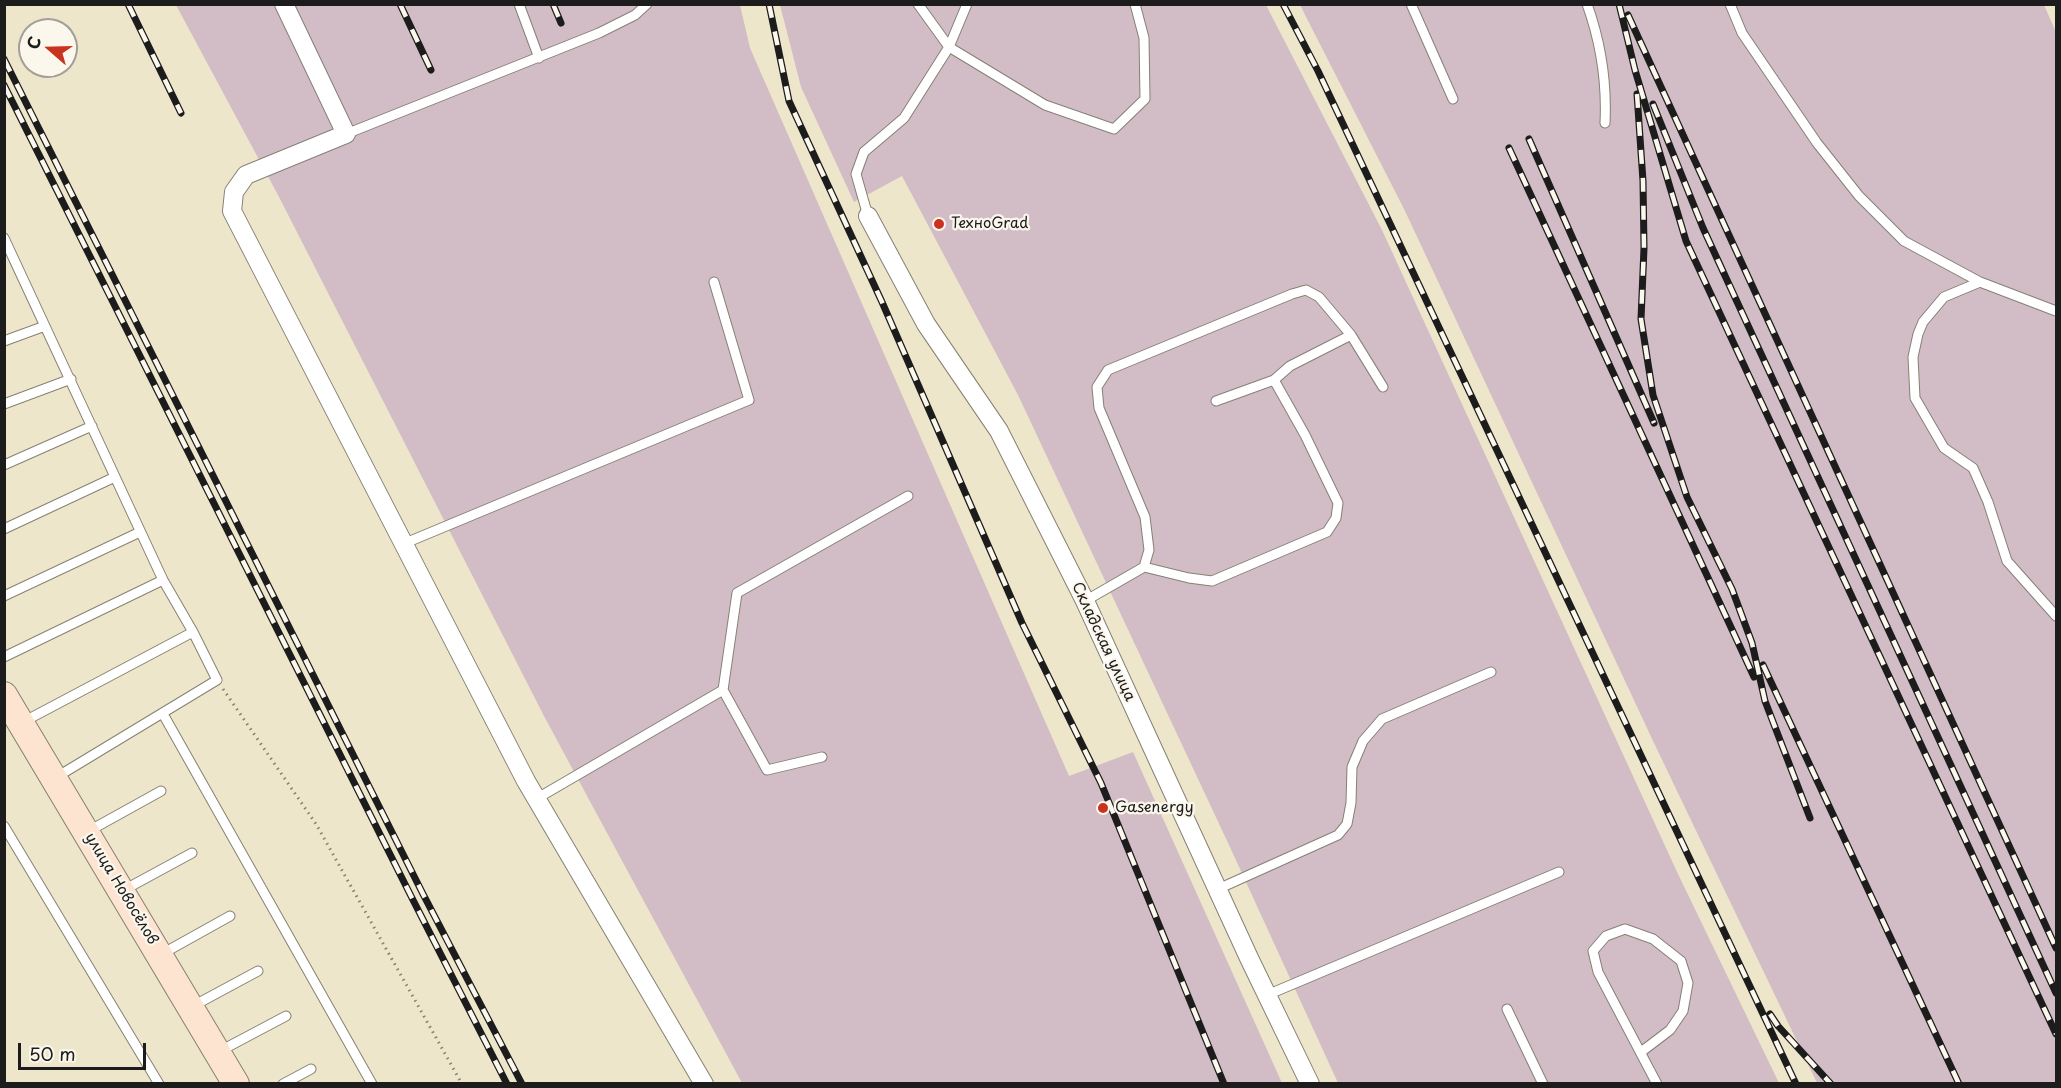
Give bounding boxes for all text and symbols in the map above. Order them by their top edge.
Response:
north arrow [18,18,78,78]
text: С [20,33,46,52]
place label: ТехноGrad [951,215,1028,233]
marker: ТехноGrad [932,217,946,231]
street label: Складская улица [1067,580,1139,704]
place label: Gasenergy [1115,799,1193,817]
marker: Gasenergy [1096,801,1110,815]
street label: улица Новосёлов [80,830,162,948]
scale bar [21,1031,148,1069]
text: 50 m [29,1040,76,1067]

